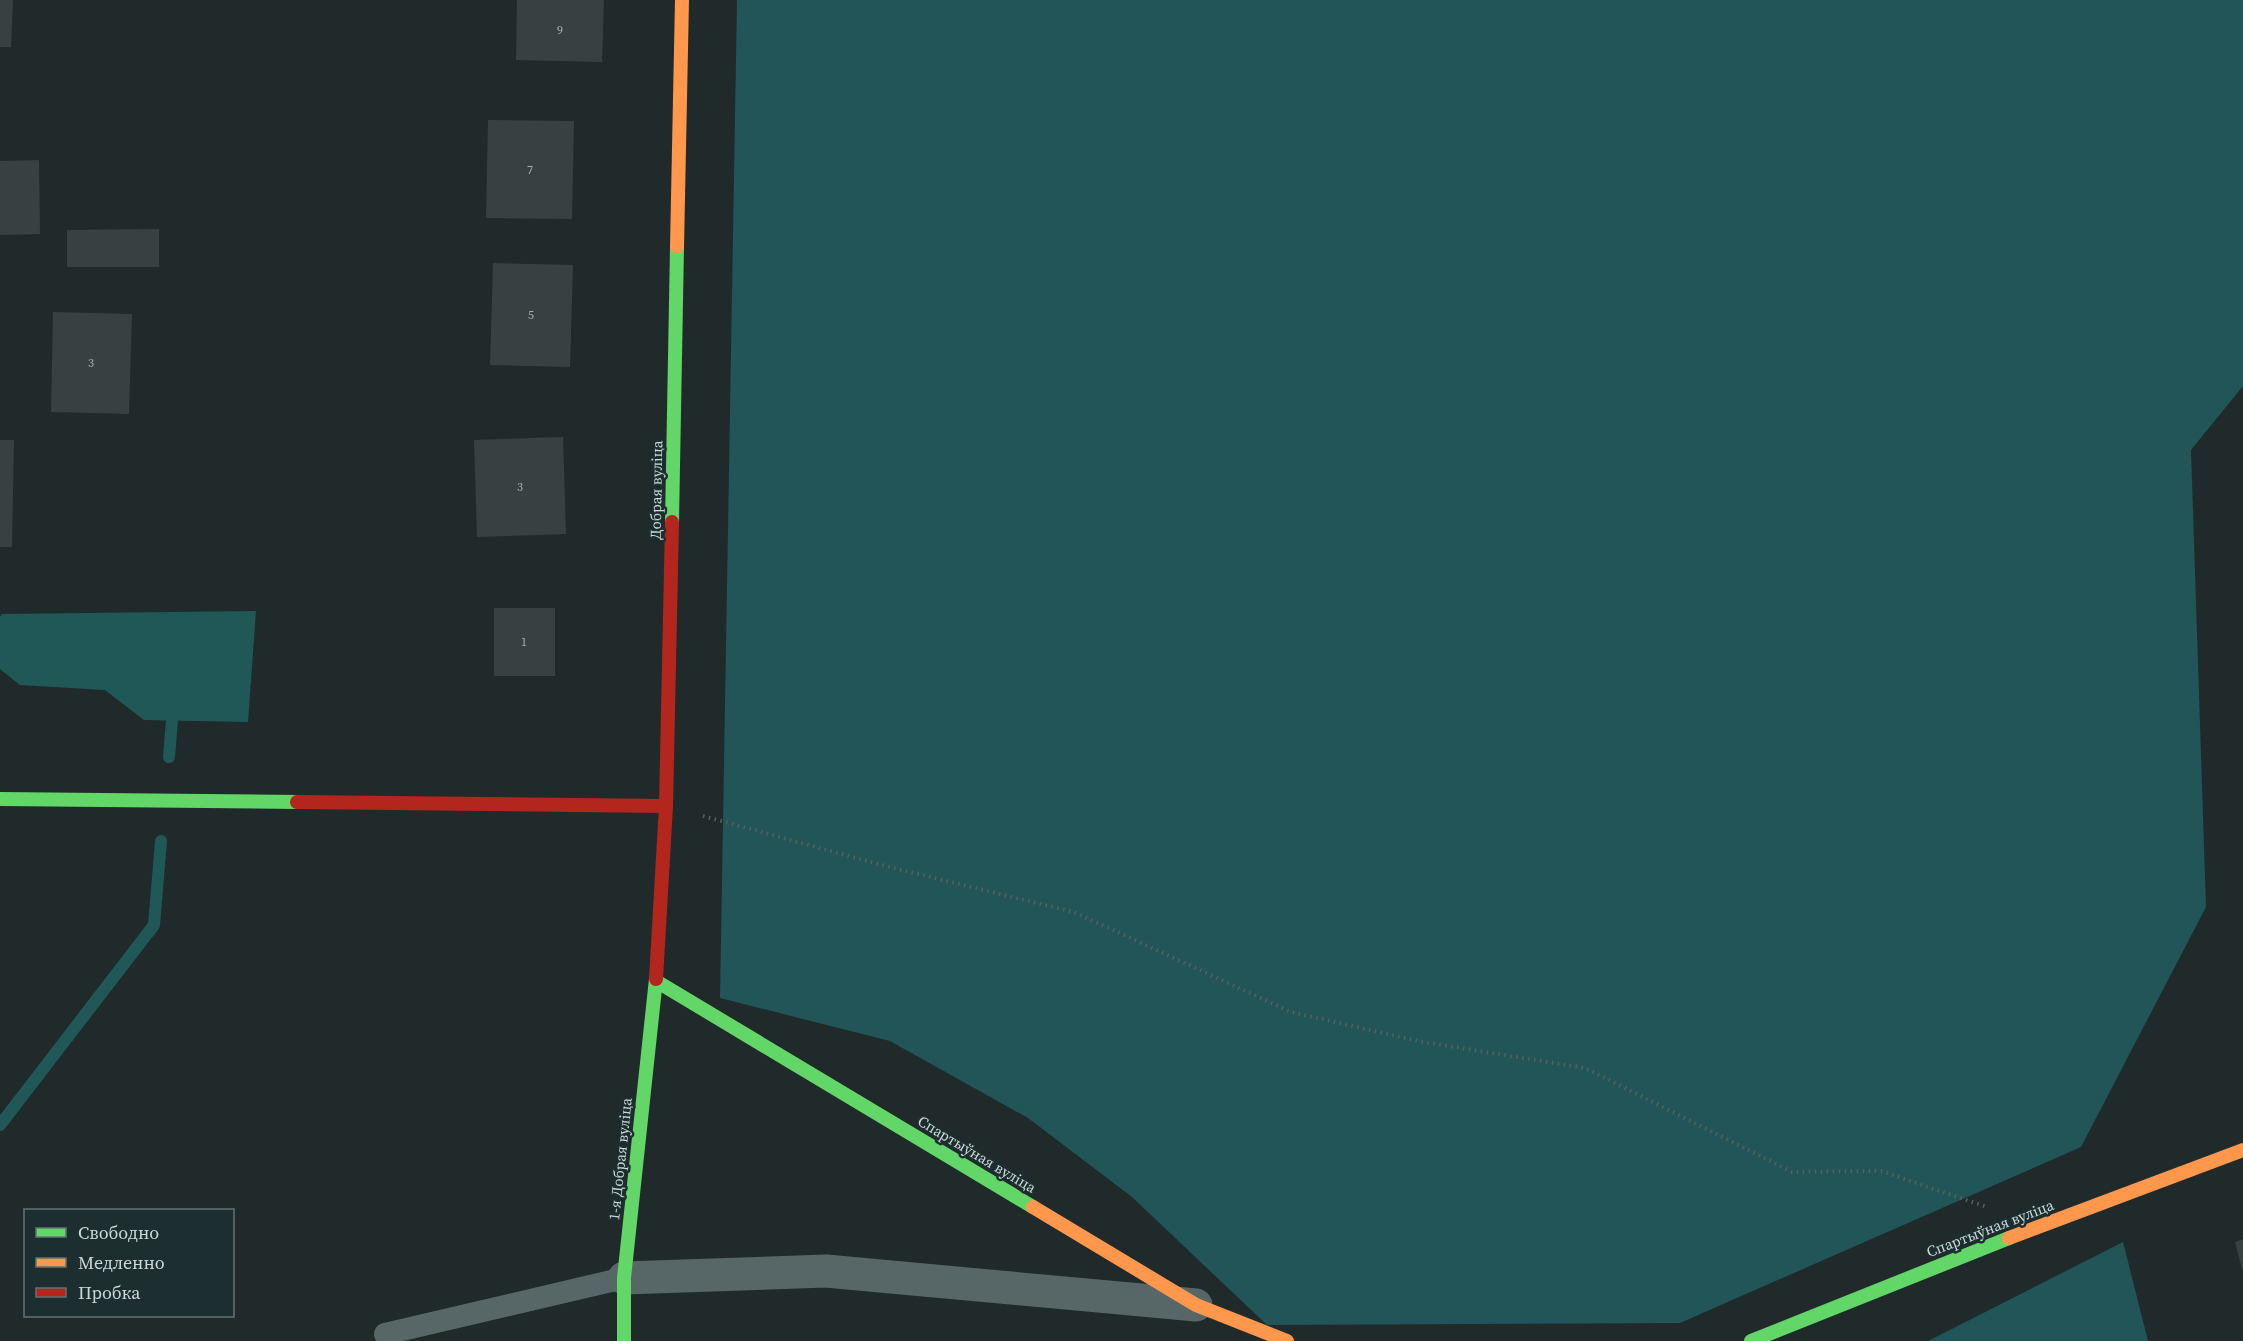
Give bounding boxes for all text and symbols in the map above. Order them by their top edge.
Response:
house number: 9 [557,22,563,38]
house number: 7 [527,162,533,178]
house number: 5 [528,307,534,323]
house number: 3 [88,355,94,371]
street label: Добрая вуліца [645,440,667,540]
house number: 3 [517,479,523,495]
house number: 1 [521,634,527,650]
street label: 1-я Добрая вуліца [603,1096,637,1221]
street label: Спартыўная вуліца [914,1110,1041,1198]
street label: Спартыўная вуліца [1923,1194,2057,1262]
legend [24,1209,234,1317]
text: Свободно [78,1220,159,1245]
text: Медленно [78,1250,165,1275]
text: Пробка [78,1280,141,1305]

